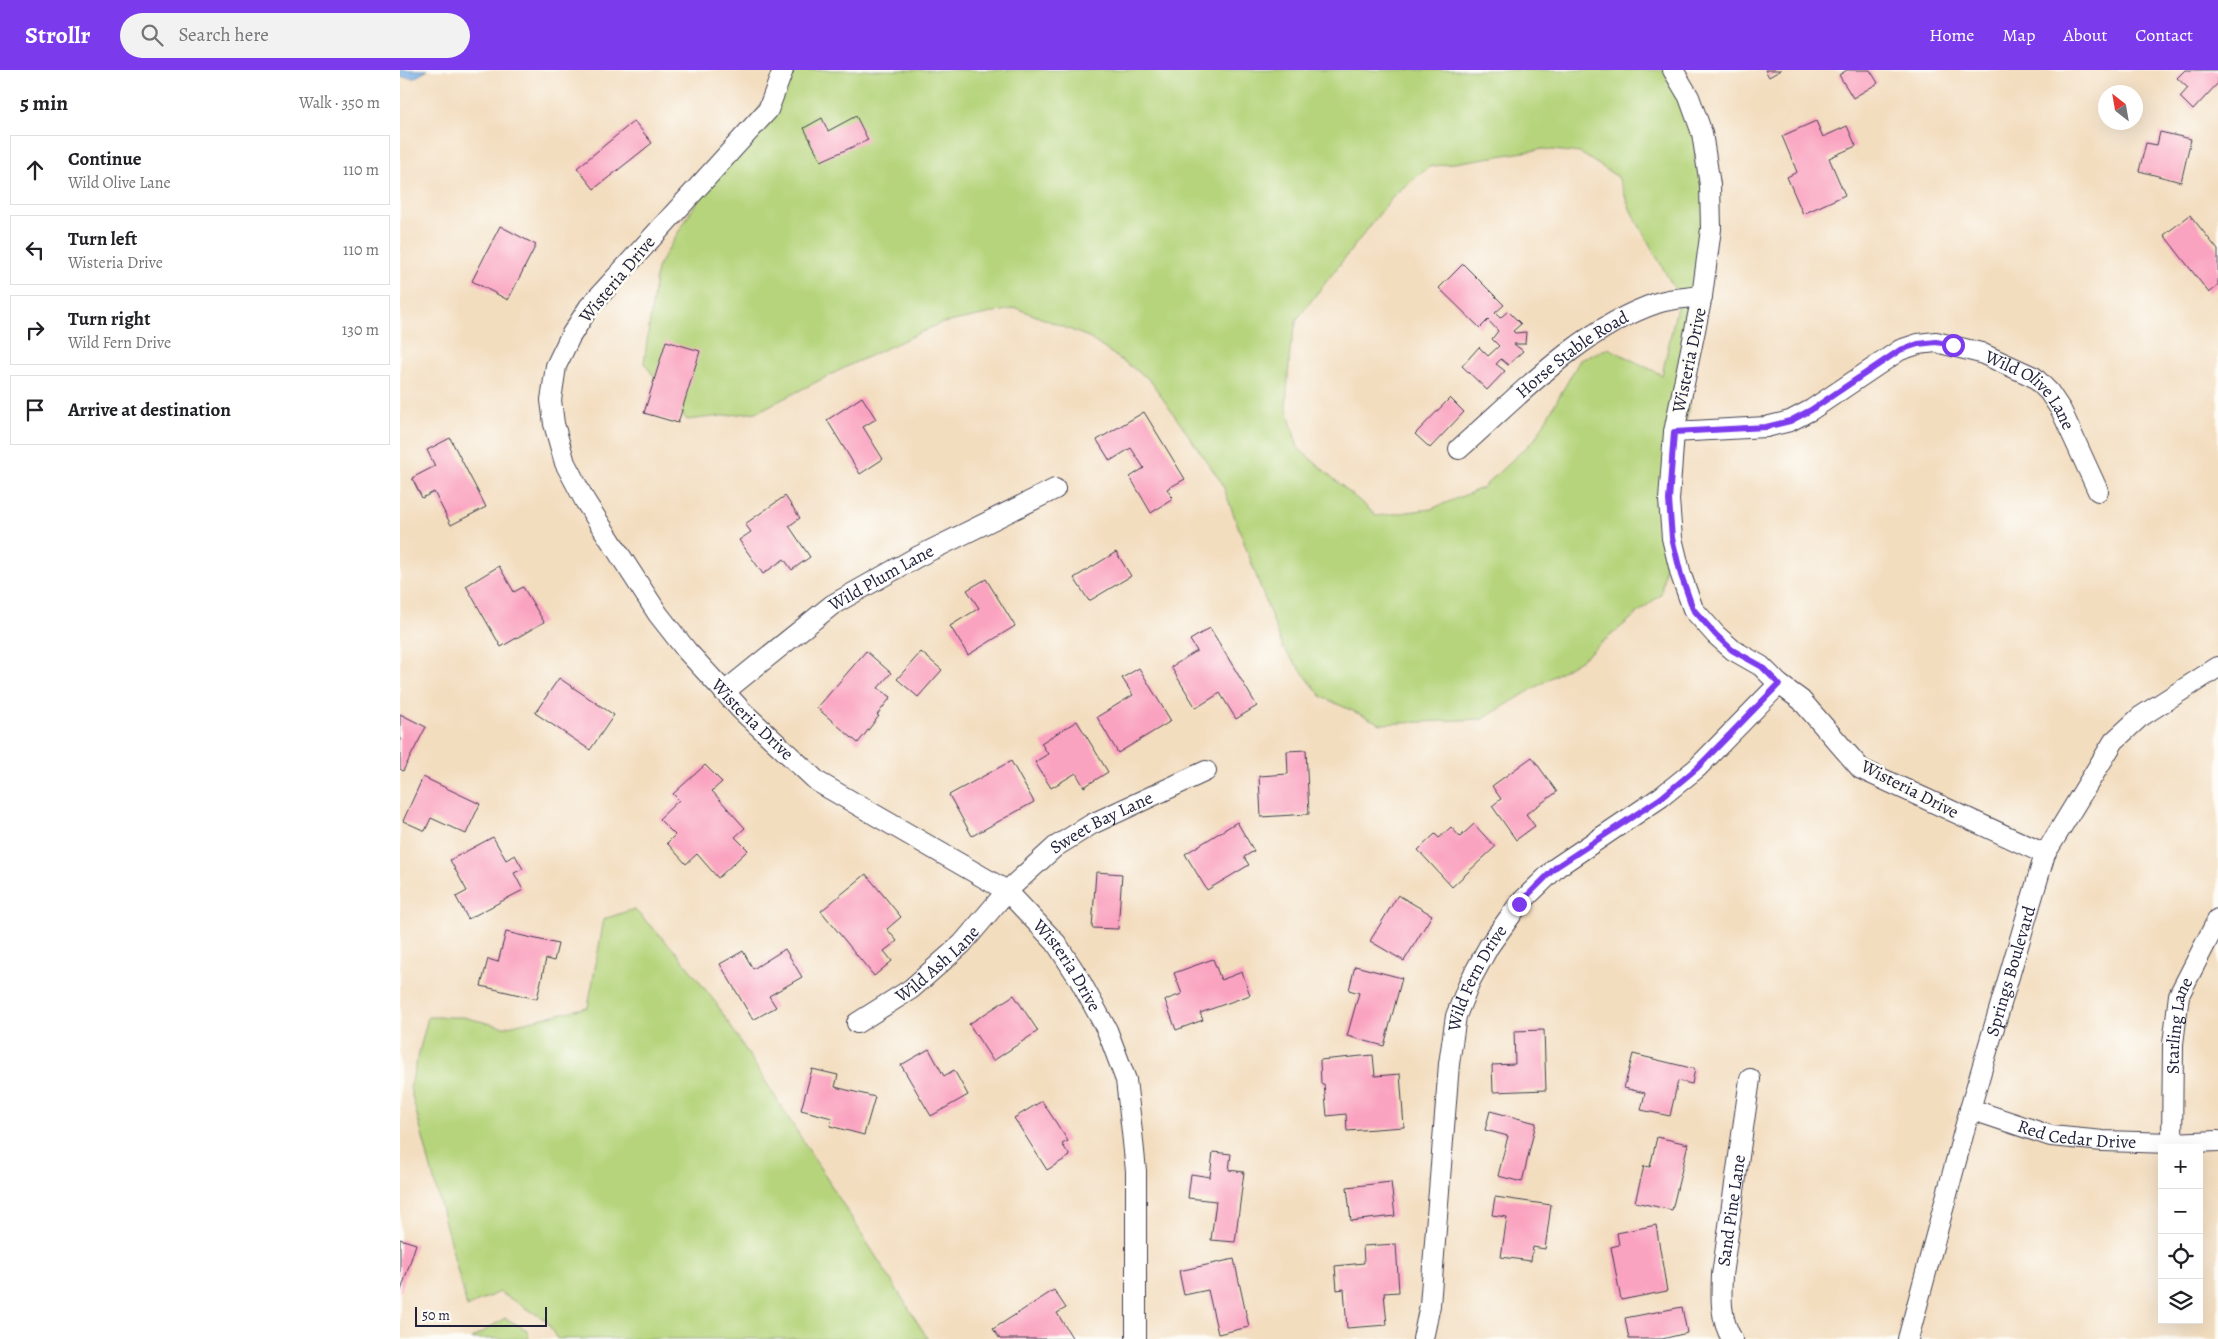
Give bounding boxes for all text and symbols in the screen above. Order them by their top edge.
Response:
search box [120,13,470,58]
text: Strollr [25,19,90,51]
icon: search [138,21,166,49]
text: Search here [178,22,269,48]
text: Home [1929,23,1974,47]
text: Map [2002,23,2035,47]
text: About [2063,23,2107,47]
text: Contact [2135,23,2193,47]
north arrow [2098,85,2143,130]
text: 5 min [20,89,68,117]
text: Walk · 350 m [299,92,380,114]
text: Continue [68,146,142,172]
icon: ahead [21,156,49,184]
text: 110 m [343,159,379,181]
text: Wild Olive Lane [68,172,171,194]
text: Turn left [68,226,137,252]
street label: Wisteria Drive [573,230,660,328]
icon: left [21,236,49,264]
text: 110 m [343,239,379,261]
text: Wisteria Drive [68,252,163,274]
street label: Horse Stable Road [1511,305,1633,403]
street label: Wisteria Drive [1666,305,1712,416]
text: Turn right [68,306,150,332]
icon: right [21,316,49,344]
text: 130 m [342,319,379,341]
text: Wild Fern Drive [68,332,171,354]
route start [1942,334,1965,357]
street label: Wild Olive Lane [1980,344,2080,434]
icon: arrive [21,396,49,424]
text: Arrive at destination [68,397,231,423]
street label: Wild Plum Lane [823,539,938,617]
street label: Wisteria Drive [705,673,799,765]
street label: Wisteria Drive [1856,754,1963,824]
street label: Sweet Bay Lane [1045,785,1156,859]
route end [1508,893,1531,916]
street label: Springs Boulevard [1980,903,2041,1039]
street label: Wisteria Drive [1027,913,1107,1016]
street label: Wild Ash Lane [890,920,985,1008]
street label: Wild Fern Drive [1442,920,1512,1034]
street label: Starling Lane [2161,973,2198,1074]
street label: Red Cedar Drive [2015,1114,2137,1154]
map controls [2158,1144,2203,1324]
button: + [2158,1144,2203,1189]
street label: Sand Pine Lane [1711,1153,1751,1268]
button: − [2158,1189,2203,1234]
button: locate [2158,1234,2203,1279]
button: layers [2158,1279,2203,1324]
scale bar [415,1304,548,1327]
text: 50 m [422,1306,450,1325]

